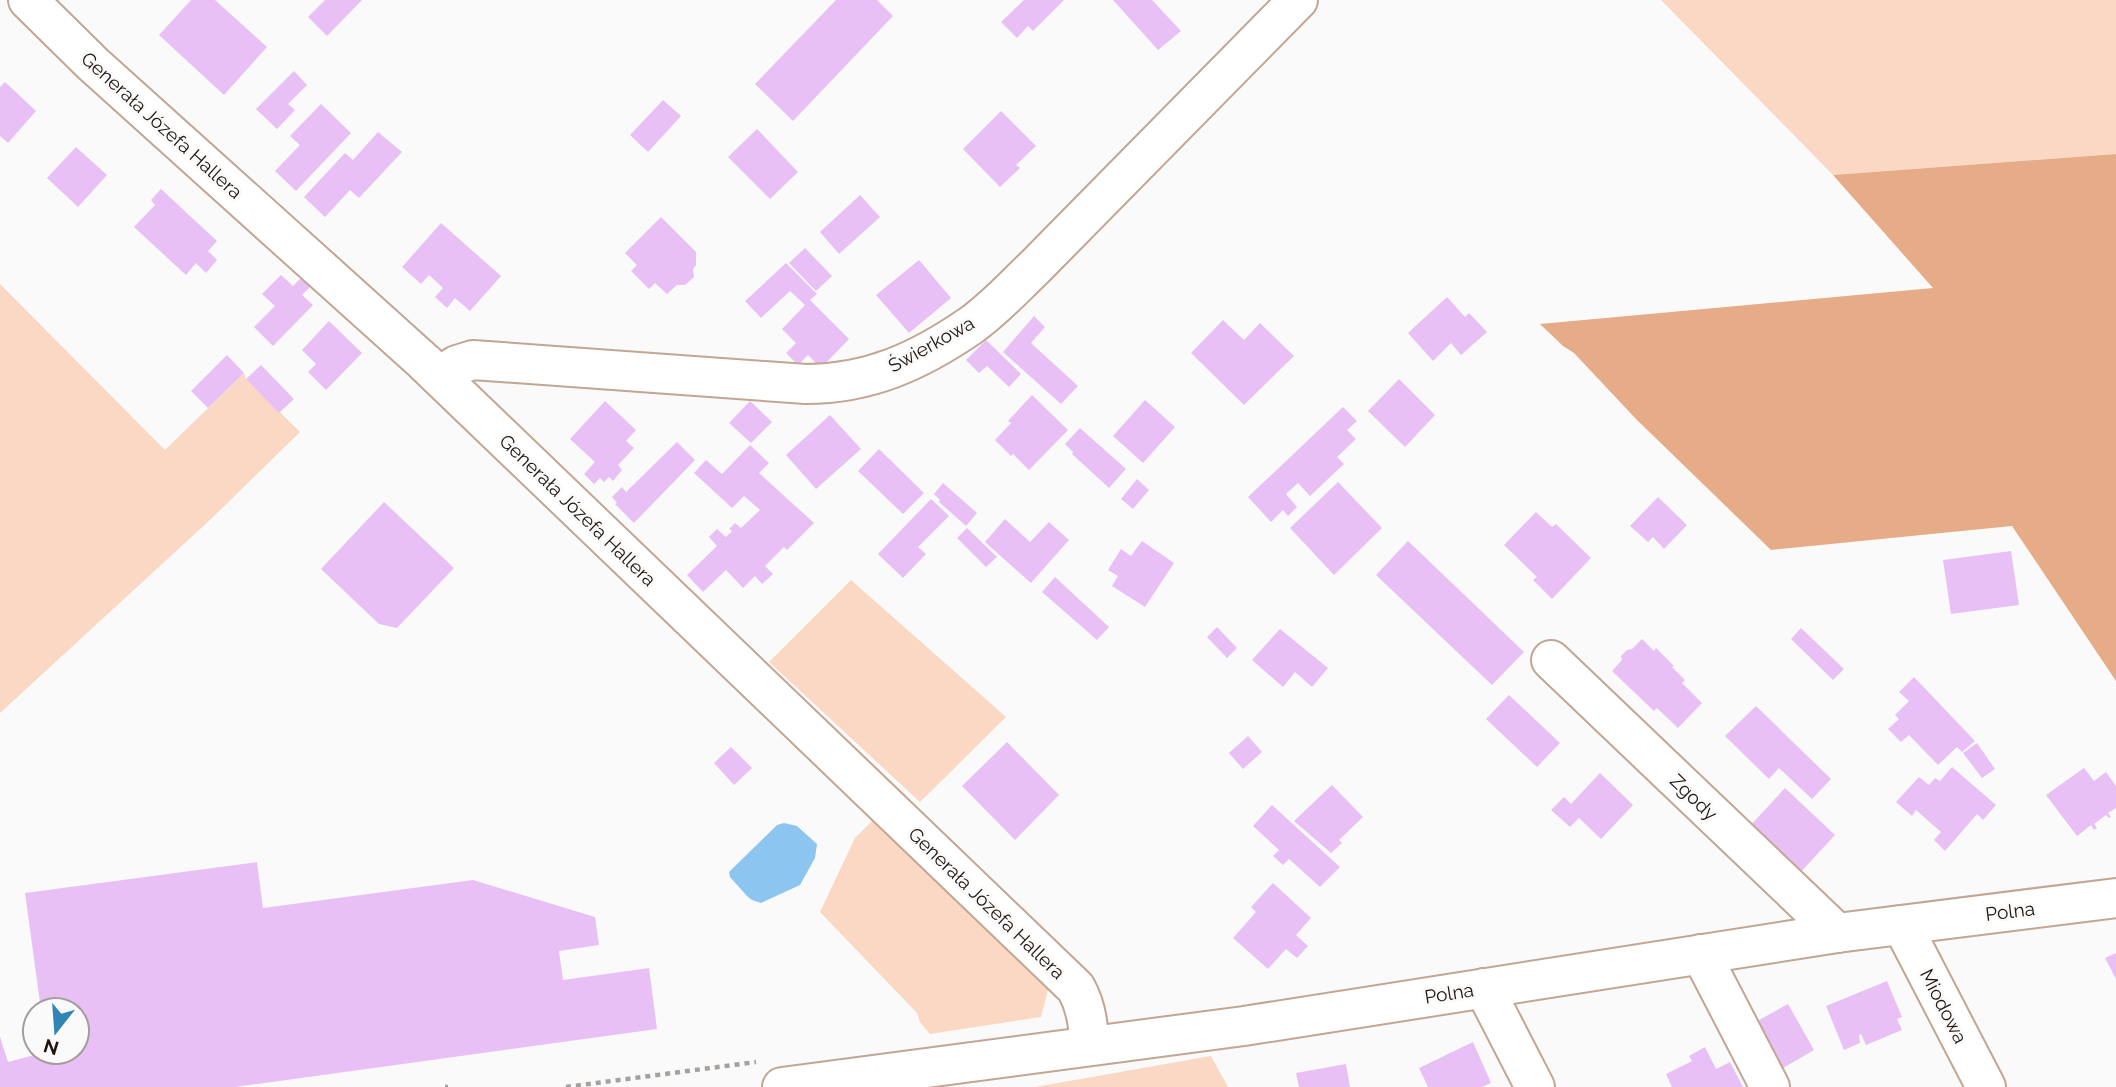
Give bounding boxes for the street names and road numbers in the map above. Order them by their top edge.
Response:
street label: Generała Józefa Hallera [77,47,247,203]
street label: Świerkowa [884,311,978,377]
street label: Generała Józefa Hallera [495,430,661,590]
street label: Zgody [1666,769,1722,825]
street label: Generała Józefa Hallera [904,823,1070,983]
street label: Polna [1984,897,2036,925]
street label: Miodowa [1916,965,1972,1047]
street label: Polna [1423,978,1475,1008]

